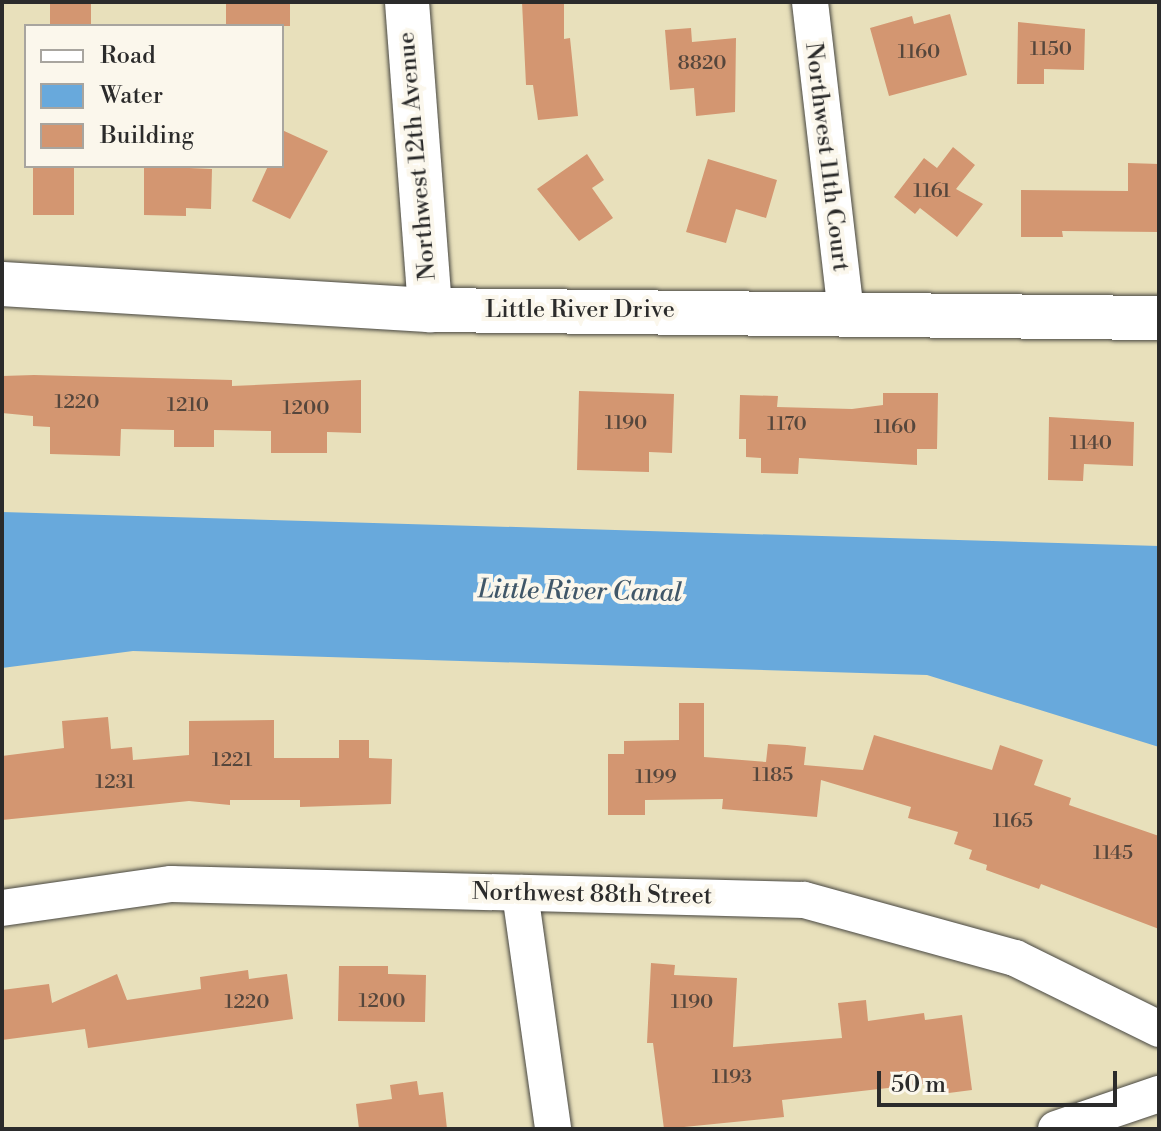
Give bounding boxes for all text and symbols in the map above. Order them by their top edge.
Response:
legend [24,24,284,168]
street label: Northwest 12th Avenue [393,31,443,281]
house number: 1150 [1030,37,1072,61]
house number: 1160 [898,40,940,64]
text: Road [100,41,156,71]
street label: Northwest 11th Court [798,41,854,273]
house number: 8820 [677,51,727,75]
text: Water [100,81,163,111]
text: Building [100,121,194,151]
house number: 1161 [913,179,951,203]
street label: Little River Drive [485,297,675,325]
house number: 1220 [54,390,100,414]
house number: 1210 [167,393,209,417]
house number: 1200 [283,396,329,420]
house number: 1190 [605,411,647,435]
house number: 1170 [767,412,807,436]
house number: 1160 [874,415,916,439]
house number: 1140 [1070,431,1112,455]
water label: Little River Canal [478,575,682,609]
house number: 1221 [212,748,252,772]
house number: 1185 [753,763,793,787]
house number: 1199 [635,765,677,789]
house number: 1231 [95,770,135,794]
house number: 1165 [993,809,1033,833]
house number: 1145 [1093,841,1133,865]
street label: Northwest 88th Street [472,879,712,911]
house number: 1200 [359,989,405,1013]
house number: 1220 [224,990,270,1014]
house number: 1190 [671,990,713,1014]
scale bar [881,1055,1121,1105]
house number: 1193 [712,1065,752,1089]
text: 50 m [891,1070,946,1100]

